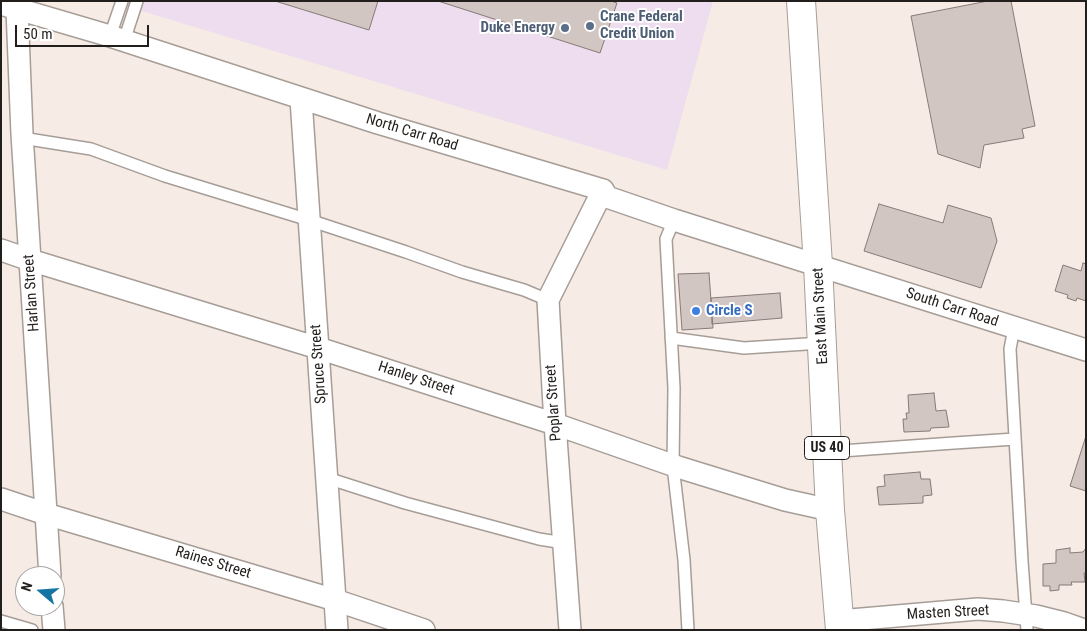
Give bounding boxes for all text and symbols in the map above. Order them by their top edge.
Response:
place label: Crane Federal Credit Union [600,8,683,43]
scale bar [18,15,151,47]
place label: Duke Energy [481,19,555,37]
marker: Crane Federal Credit Union [584,20,596,32]
marker: Duke Energy [559,22,571,34]
text: 50 m [23,25,53,43]
street label: North Carr Road [364,110,460,156]
street label: Harlan Street [20,254,44,332]
street label: East Main Street [809,267,833,365]
street label: South Carr Road [904,285,1000,331]
place label: Circle S [706,302,753,320]
marker: Circle S [690,305,702,317]
street label: Spruce Street [307,324,331,404]
street label: Hanley Street [376,358,456,400]
street label: Poplar Street [542,364,566,442]
road number: US 40 [804,436,850,459]
street label: Raines Street [173,543,253,583]
north arrow [15,566,65,616]
text: N [18,580,36,593]
street label: Masten Street [906,602,990,624]

